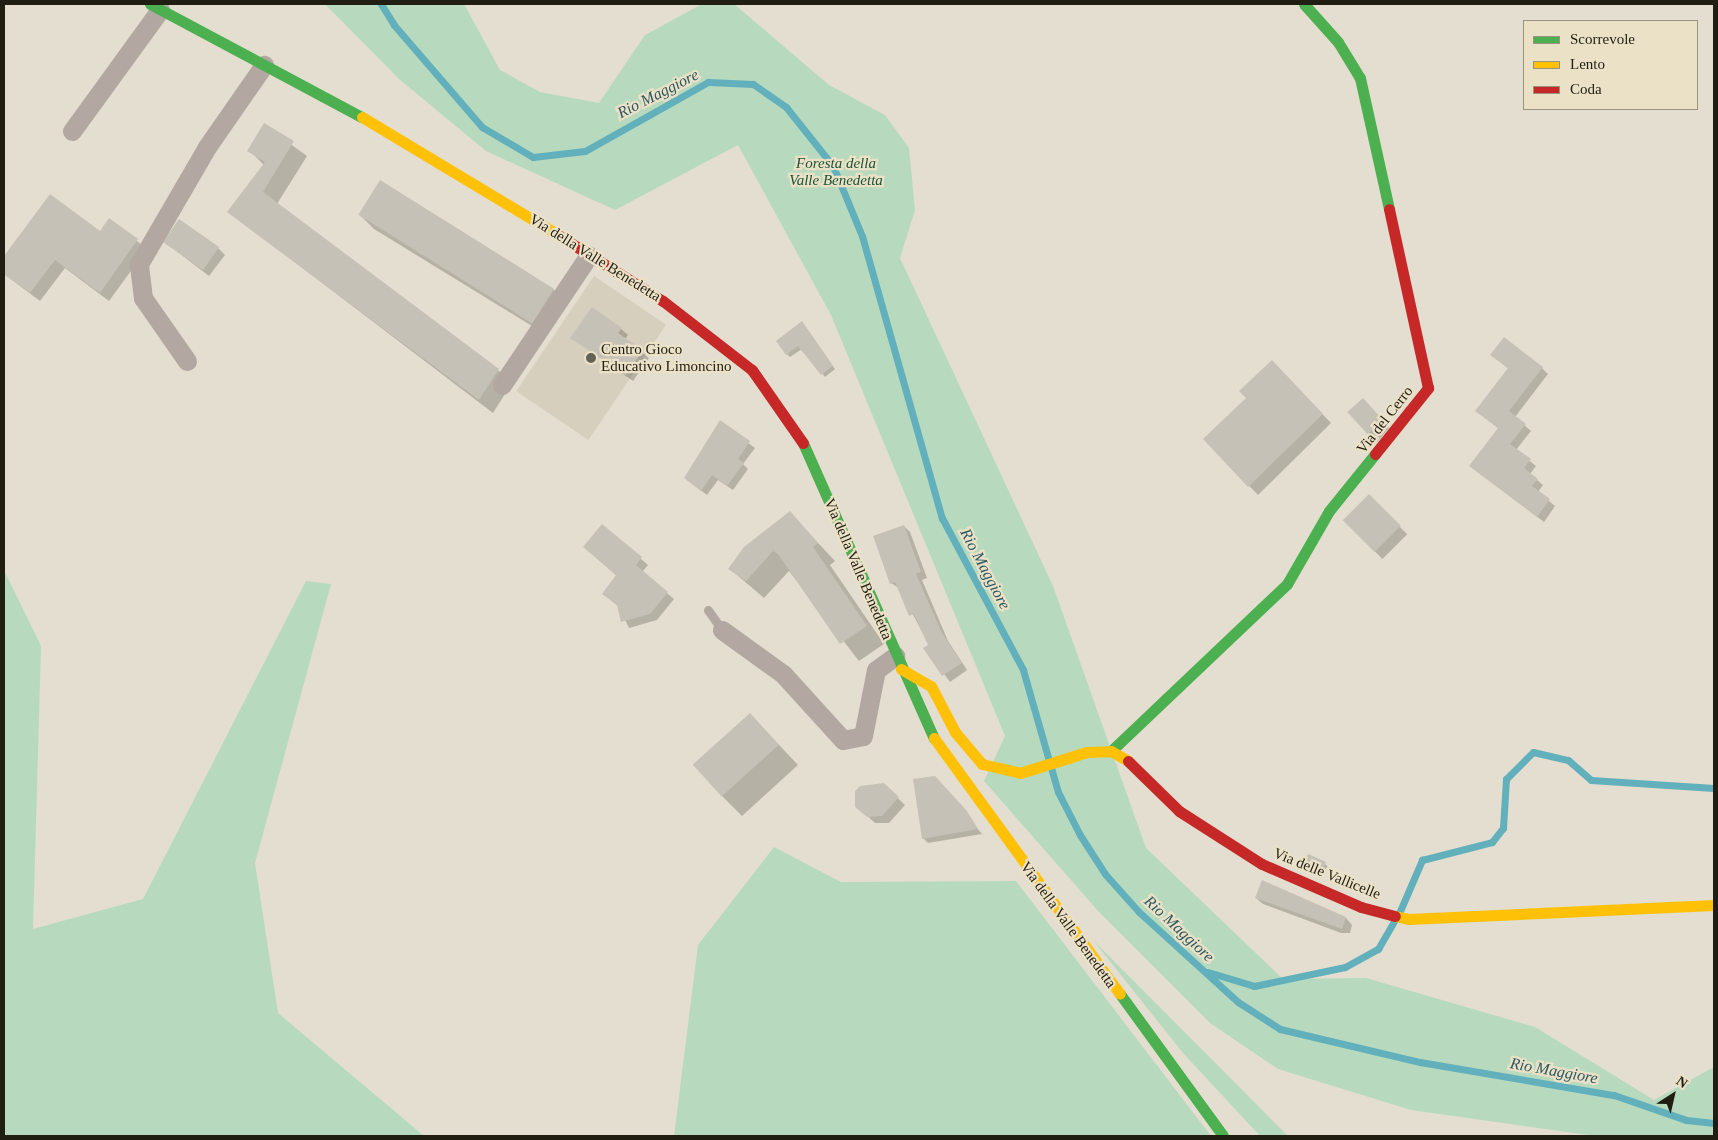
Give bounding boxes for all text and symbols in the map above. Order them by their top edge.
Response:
legend [1523,20,1698,110]
text: Scorrevole [1570,31,1635,47]
text: Lento [1570,56,1605,72]
water label: Rio Maggiore [614,65,702,123]
text: Coda [1570,81,1602,97]
park label: Foresta della Valle Benedetta [789,154,883,189]
street label: Via della Valle Benedetta [526,210,664,306]
place label: Centro Gioco Educativo Limoncino [601,340,731,375]
marker: Centro Gioco Educativo Limoncino [585,352,597,364]
street label: Via del Cerro [1353,383,1417,457]
street label: Via della Valle Benedetta [820,496,896,642]
water label: Rio Maggiore [956,525,1014,613]
street label: Via delle Vallicelle [1271,844,1383,904]
street label: Via della Valle Benedetta [1016,858,1120,992]
water label: Rio Maggiore [1140,892,1218,966]
water label: Rio Maggiore [1509,1054,1599,1088]
north arrow [1648,1070,1698,1120]
text: N [1673,1073,1690,1091]

